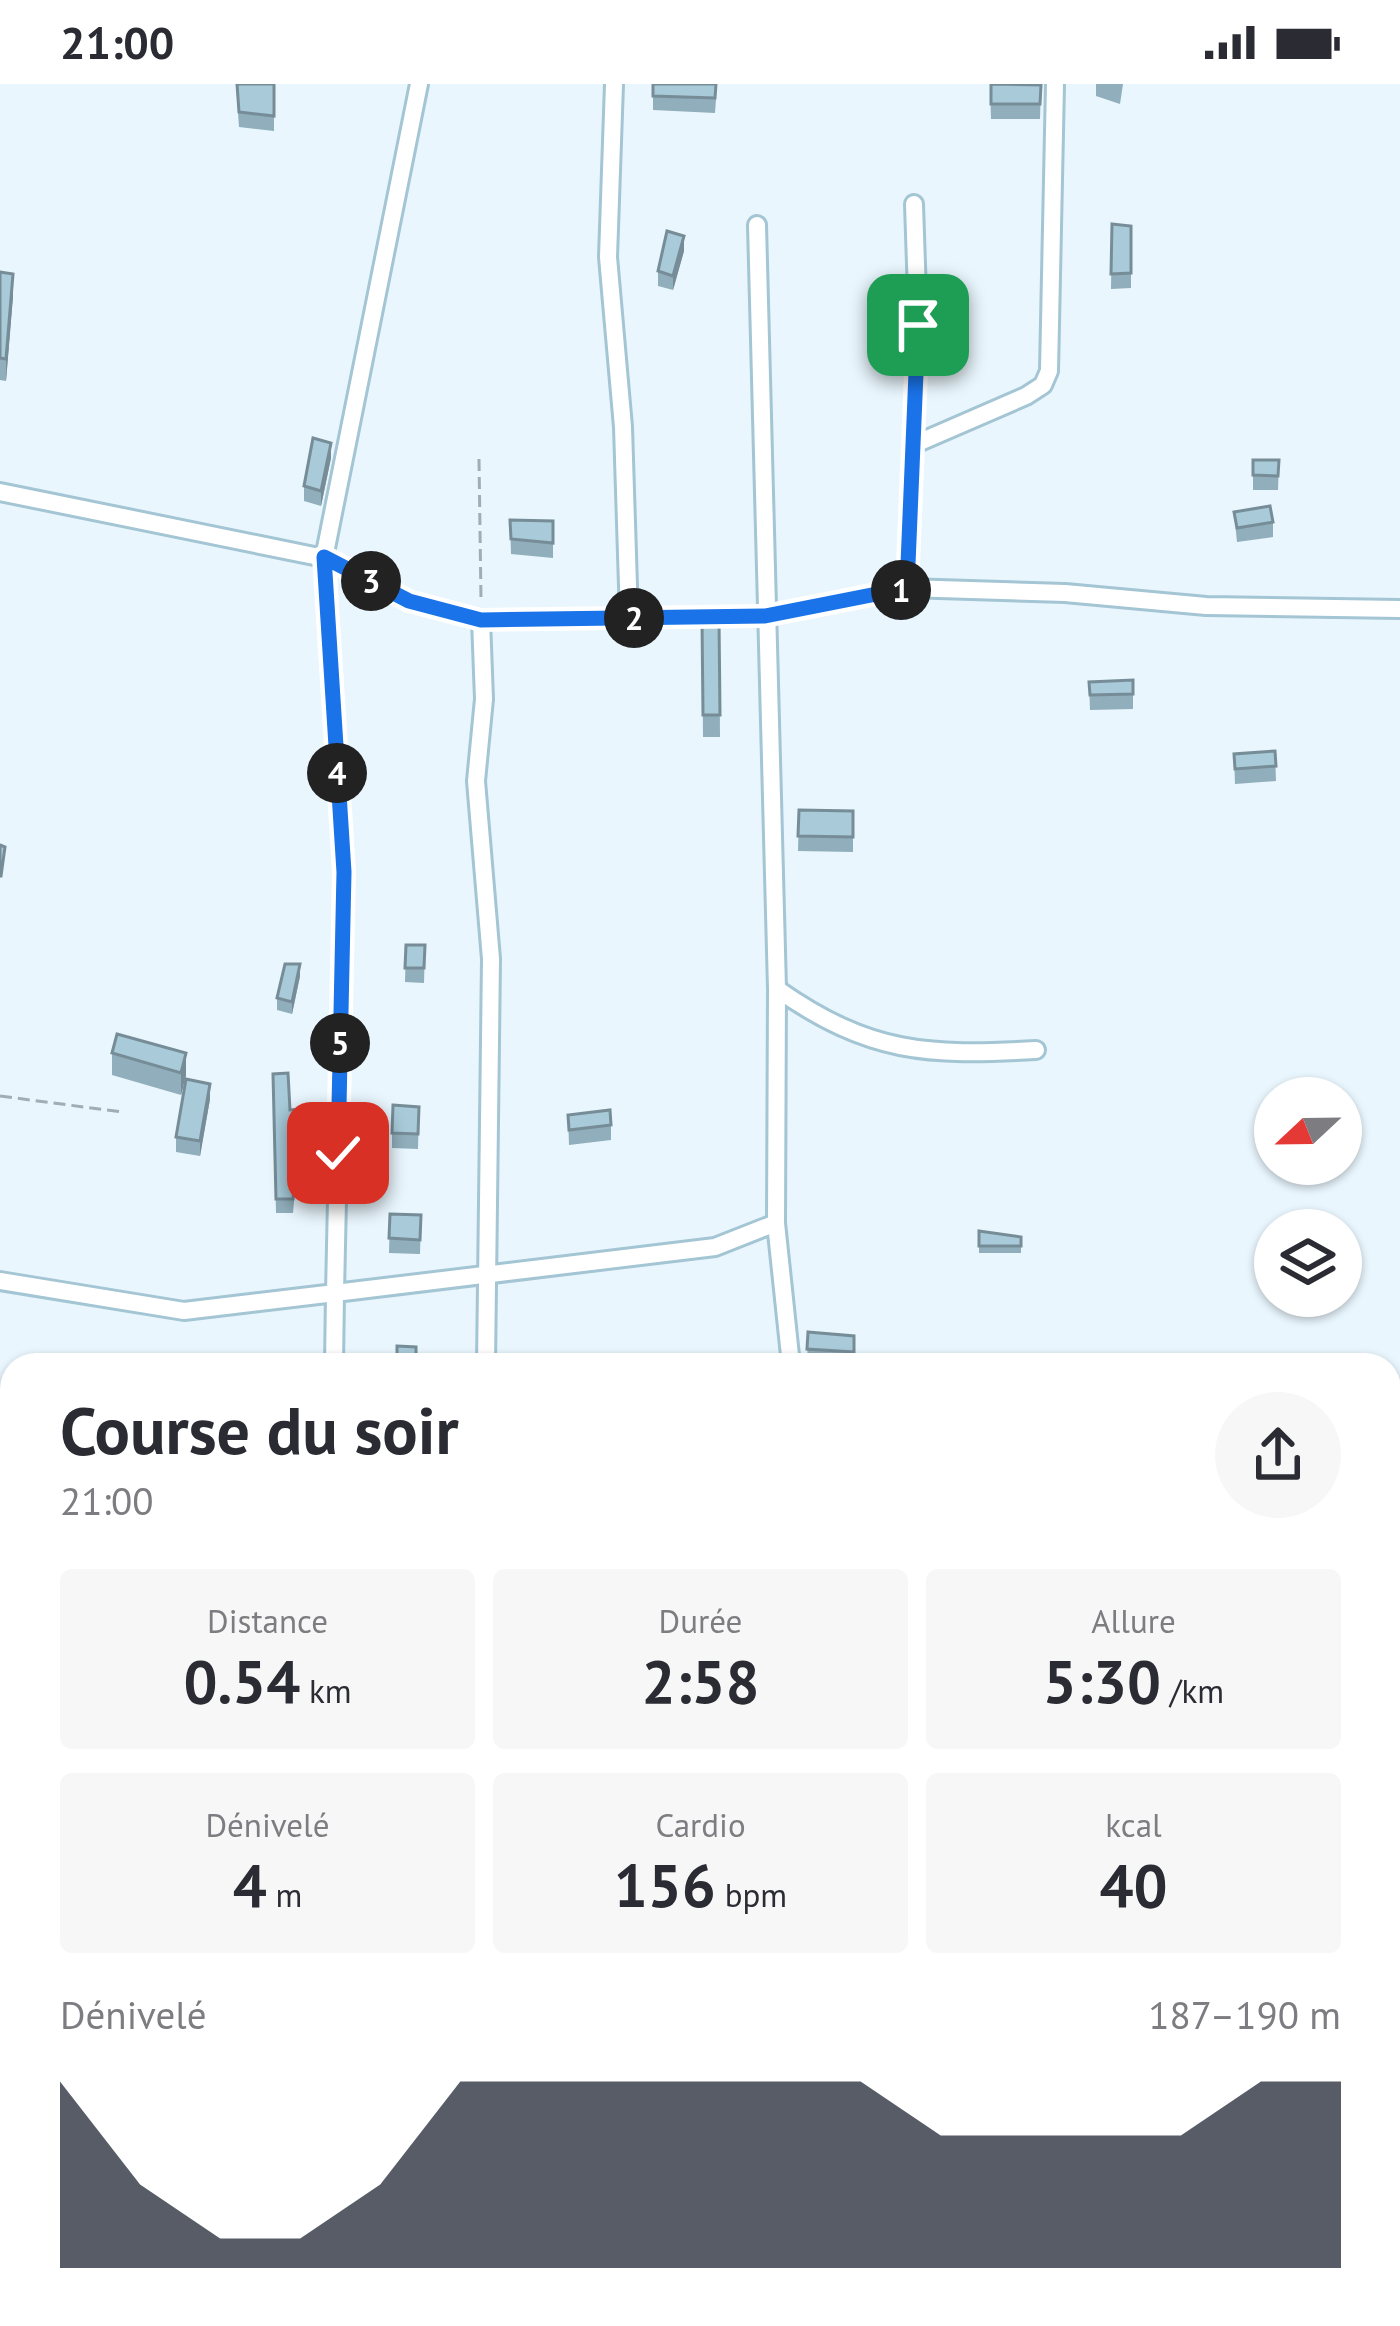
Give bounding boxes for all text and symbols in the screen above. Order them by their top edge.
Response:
text: 21:00 [60,13,174,71]
pin [867,274,969,376]
icon: arrive [885,292,951,358]
pin: 3 [341,551,401,611]
text: 3 [362,559,380,602]
pin: 1 [871,560,931,620]
text: 1 [892,568,910,611]
pin: 2 [604,588,664,648]
text: 2 [625,596,643,639]
pin: 4 [307,743,367,803]
text: 4 [328,751,346,794]
pin: 5 [310,1013,370,1073]
text: 5 [331,1021,349,1064]
north arrow [1254,1077,1362,1185]
map controls [1254,1077,1362,1317]
pin [287,1102,389,1204]
icon: check [305,1120,371,1186]
button: layers [1254,1209,1362,1317]
text: Course du soir [60,1387,459,1472]
button: share [1215,1392,1341,1518]
text: 21:00 [60,1475,154,1526]
text: Distance [207,1599,328,1642]
text: Durée [659,1599,742,1642]
text: Allure [1091,1599,1176,1642]
text: 0.54 [183,1642,300,1720]
text: 2:58 [641,1642,760,1720]
text: 5:30 [1043,1642,1161,1720]
text: km [300,1669,352,1712]
text: /km [1161,1669,1224,1712]
text: Dénivelé [206,1803,329,1846]
text: Cardio [655,1803,746,1846]
text: kcal [1105,1803,1162,1846]
text: 4 [233,1846,267,1924]
text: 156 [614,1846,716,1924]
text: 40 [1099,1846,1168,1924]
text: m [267,1873,302,1916]
text: bpm [716,1873,787,1916]
text: Dénivelé [60,1989,206,2040]
text: 187–190 m [1148,1989,1341,2040]

